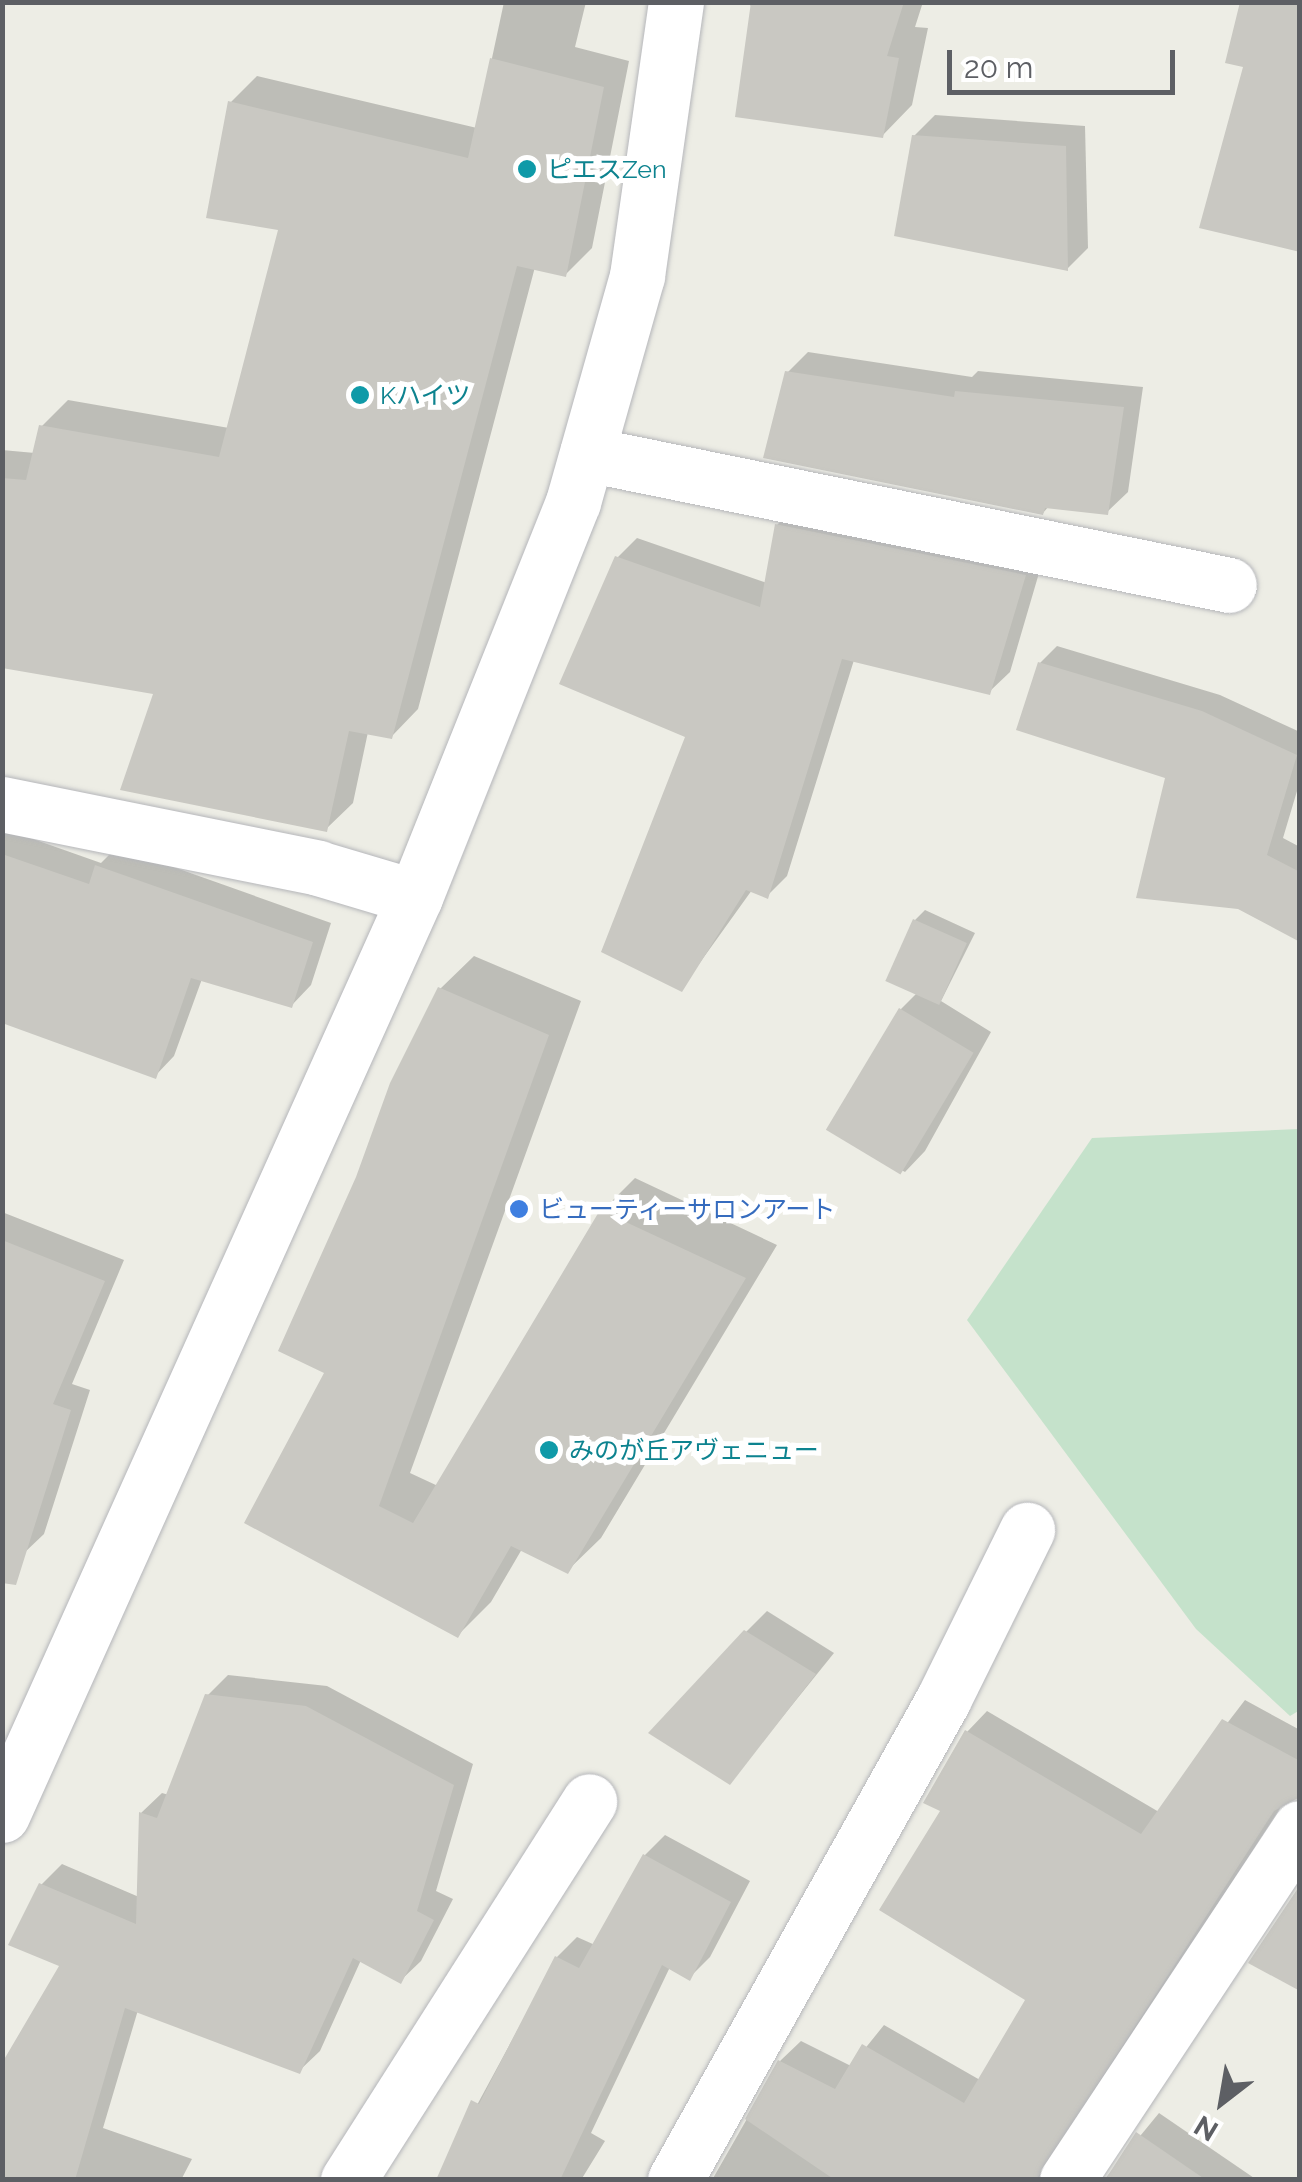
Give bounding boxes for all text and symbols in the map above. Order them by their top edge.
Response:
scale bar [952,30,1180,92]
text: 20 m [964,50,1033,85]
place label: ピエスZen [547,154,667,184]
marker: ピエスZen [516,158,538,180]
place label: Kハイツ [380,380,471,410]
marker: Kハイツ [349,384,371,406]
place label: ビューティーサロンアート [539,1194,837,1224]
marker: ビューティーサロンアート [508,1198,530,1220]
place label: みのが丘アヴェニュー [569,1435,819,1465]
marker: みのが丘アヴェニュー [538,1439,560,1461]
north arrow [1172,2052,1272,2152]
text: N [1189,2108,1224,2148]

